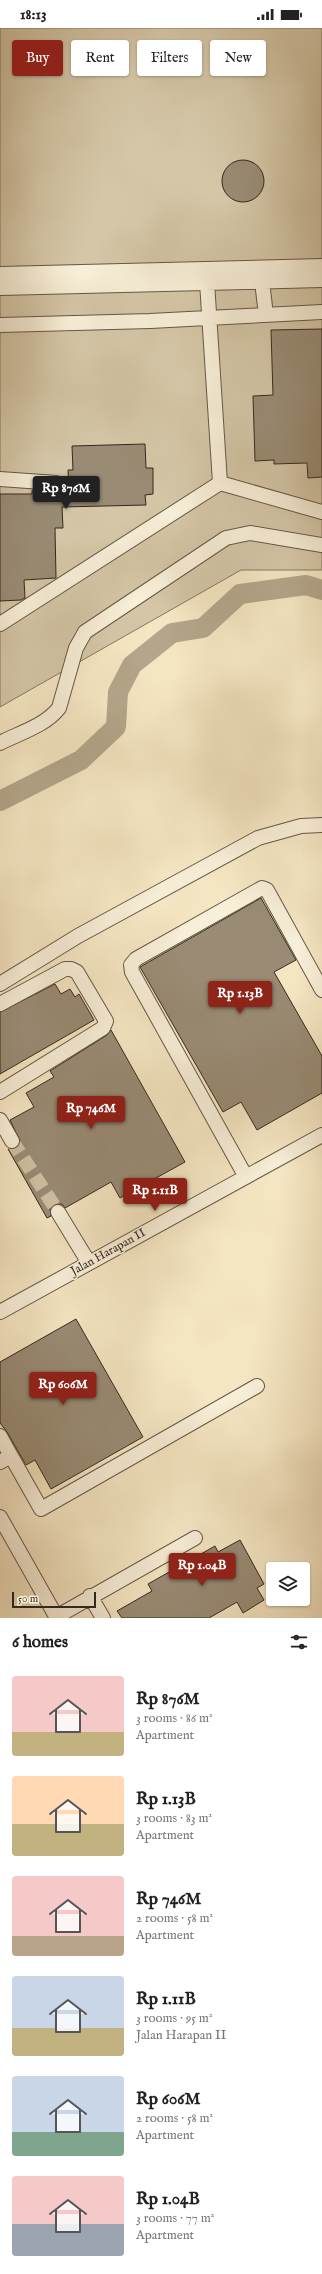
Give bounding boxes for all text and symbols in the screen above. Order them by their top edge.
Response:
text: 18:13 [20,5,47,24]
chip: Buy [12,40,63,76]
chip: Rent [71,40,129,76]
chip: Filters [137,40,202,76]
chip: New [210,40,266,76]
pin: Rp 876M [29,476,103,510]
text: Rp 876M [42,480,90,497]
pin: Rp 1.13B [199,981,281,1015]
text: Rp 1.13B [217,985,263,1002]
pin: Rp 746M [54,1096,128,1130]
text: Rp 746M [66,1100,116,1117]
pin: Rp 1.11B [114,1178,196,1212]
text: Rp 1.11B [132,1182,178,1199]
street label: Jalan Harapan II [66,1225,149,1281]
pin: Rp 606M [26,1372,100,1406]
text: Rp 606M [38,1376,88,1393]
pin: Rp 1.04B [161,1553,243,1587]
text: Rp 1.04B [178,1557,226,1574]
map controls [266,1562,310,1606]
button: layers [266,1562,310,1606]
scale bar [12,1590,96,1609]
text: 50 m [18,1592,38,1606]
icon: filters [288,1631,310,1653]
text: 6 homes [12,1632,68,1653]
text: Rp 876M [136,1689,200,1710]
icon: home [44,1692,92,1740]
text: 3 rooms · 86 m² [136,1710,213,1727]
text: Apartment [136,1727,194,1744]
text: Rp 1.13B [136,1789,196,1810]
icon: home [44,1792,92,1840]
text: 3 rooms · 83 m² [136,1810,212,1827]
text: Apartment [136,1827,194,1844]
text: Rp 746M [136,1889,201,1910]
icon: home [44,1892,92,1940]
text: 2 rooms · 58 m² [136,1910,213,1927]
text: Apartment [136,1927,194,1944]
text: Rp 1.11B [136,1989,196,2010]
icon: home [44,1992,92,2040]
text: 3 rooms · 95 m² [136,2010,213,2027]
text: Jalan Harapan II [136,2027,226,2044]
text: Rp 606M [136,2089,200,2110]
icon: home [44,2092,92,2140]
text: 2 rooms · 58 m² [136,2110,213,2127]
text: Apartment [136,2127,194,2144]
text: Rp 1.04B [136,2189,200,2210]
icon: home [44,2192,92,2240]
text: 3 rooms · 77 m² [136,2210,214,2227]
text: Apartment [136,2227,194,2244]

